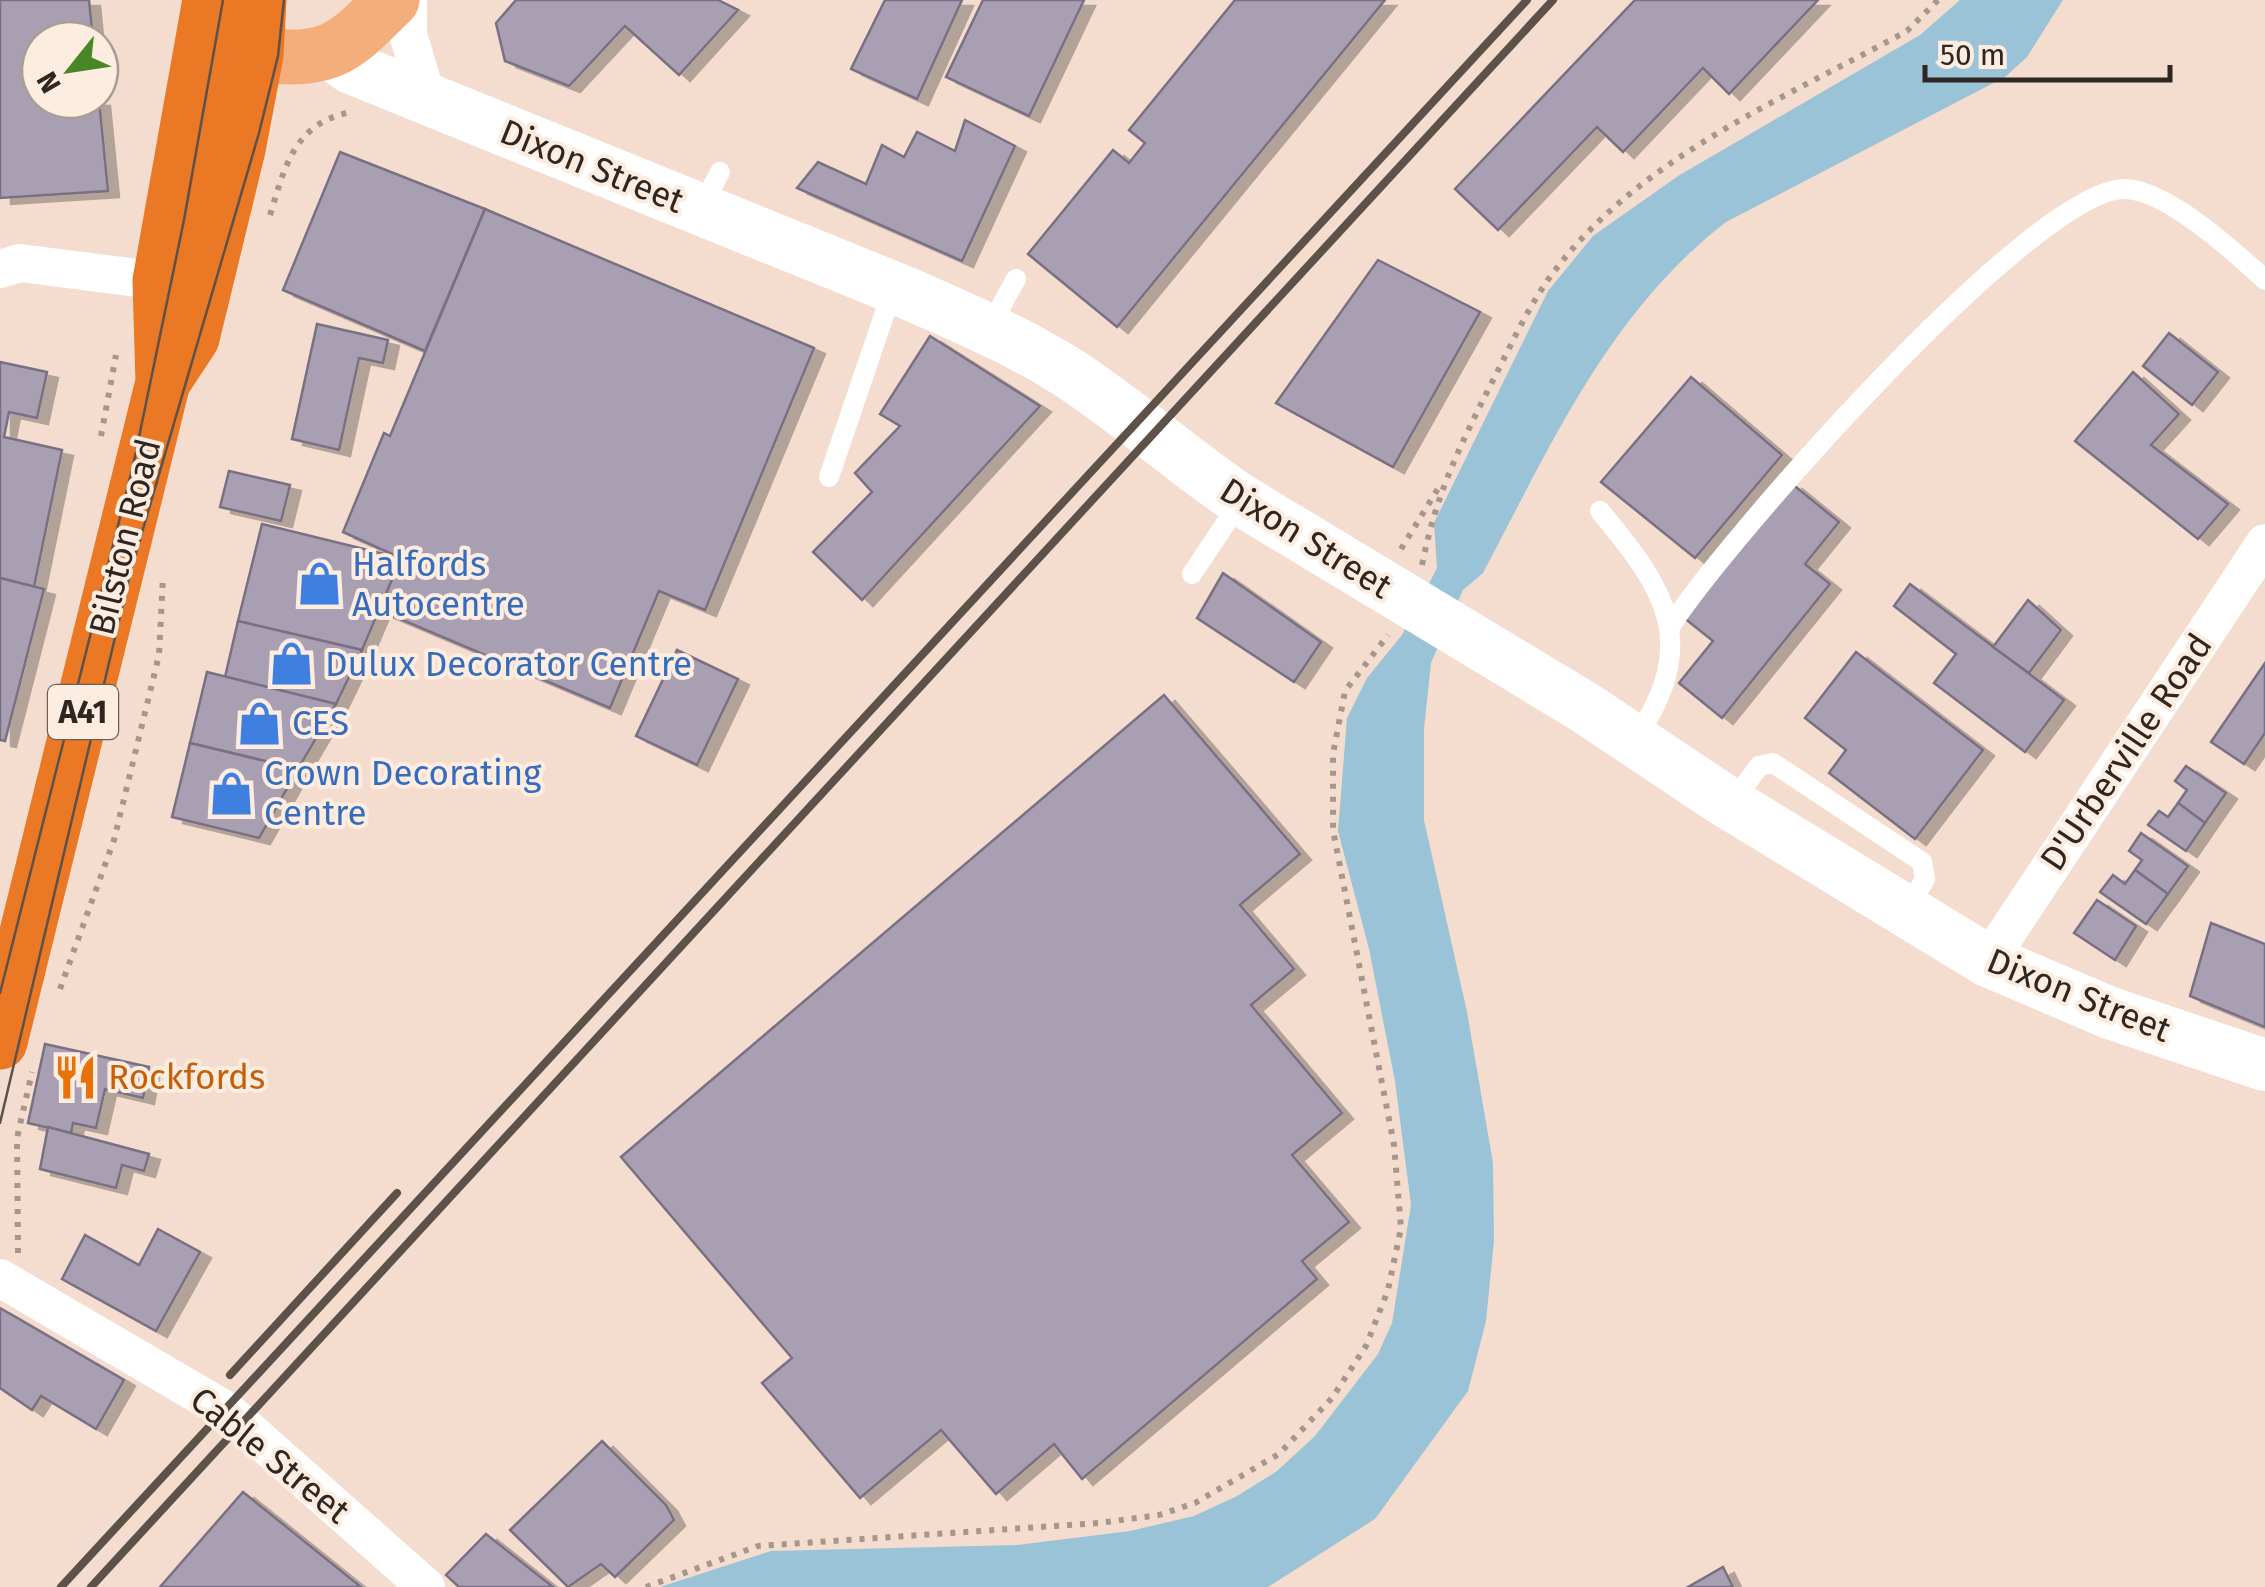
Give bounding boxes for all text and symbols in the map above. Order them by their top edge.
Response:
north arrow [20,20,120,120]
scale bar [1925,20,2170,82]
text: 50 m [1940,37,2005,73]
text: N [30,66,68,99]
street label: Dixon Street [494,110,690,222]
street label: Bilston Road [80,435,170,639]
street label: Dixon Street [1212,469,1400,607]
place label: Halfords Autocentre [352,543,525,625]
shop icon: Halfords Autocentre [295,560,343,608]
street label: D'Urberville Road [2031,626,2221,878]
shop icon: Dulux Decorator Centre [268,640,316,688]
place label: Dulux Decorator Centre [325,643,692,685]
road number: A41 [48,685,118,739]
shop icon: CES [235,699,283,747]
place label: CES [292,702,349,744]
place label: Crown Decorating Centre [264,752,542,834]
shop icon: Crown Decorating Centre [207,769,255,817]
street label: Dixon Street [1981,939,2177,1051]
restaurant icon: Rockfords [51,1053,99,1101]
place label: Rockfords [108,1056,265,1098]
street label: Cable Street [182,1378,358,1532]

